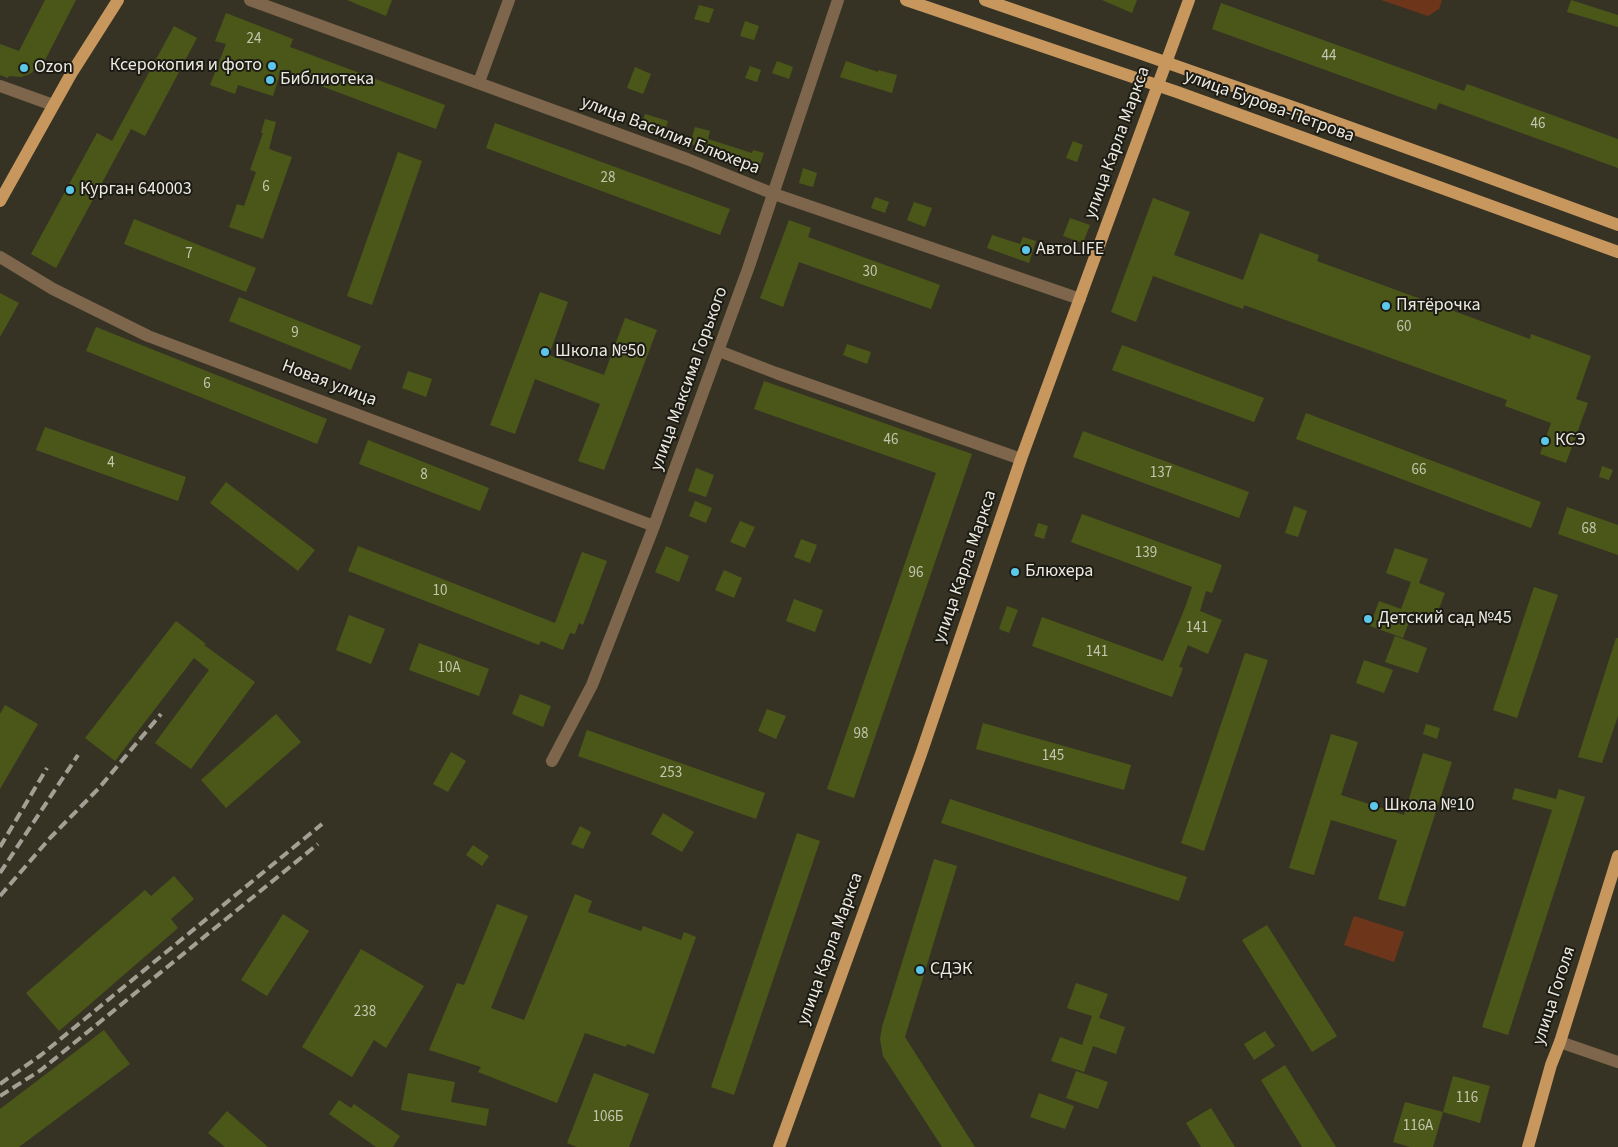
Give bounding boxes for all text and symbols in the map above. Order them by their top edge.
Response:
house number: 24 [247,31,261,49]
house number: 44 [1322,48,1336,66]
place label: Ксерокопия и фото [110,55,262,77]
place label: Ozon [34,57,73,79]
marker: Ксерокопия и фото [266,60,278,72]
marker: Ozon [18,62,30,74]
street label: улица Карла Маркса [1080,64,1156,222]
street label: улица Бурова-Петрова [1181,66,1357,148]
place label: Библиотека [280,69,374,91]
marker: Библиотека [264,74,276,86]
street label: улица Василия Блюхера [578,92,762,180]
house number: 46 [1531,116,1545,134]
house number: 28 [601,170,615,188]
place label: Курган 640003 [80,179,192,201]
house number: 6 [262,179,270,197]
marker: Курган 640003 [64,184,76,196]
place label: АвтоLIFE [1036,239,1104,261]
marker: АвтоLIFE [1020,244,1032,256]
house number: 7 [185,246,193,264]
house number: 30 [863,264,877,282]
street label: улица Максима Горького [647,284,733,474]
place label: Пятёрочка [1396,295,1481,317]
marker: Пятёрочка [1380,300,1392,312]
house number: 60 [1397,319,1411,337]
house number: 9 [291,325,299,343]
place label: Школа №50 [555,341,645,363]
marker: Школа №50 [539,346,551,358]
street label: Новая улица [279,356,379,412]
house number: 6 [203,376,211,394]
place label: КСЭ [1555,430,1586,452]
house number: 46 [884,432,898,450]
marker: КСЭ [1539,435,1551,447]
house number: 4 [107,455,115,473]
house number: 66 [1412,462,1426,480]
house number: 137 [1150,465,1172,483]
house number: 8 [420,467,428,485]
street label: улица Карла Маркса [930,488,1002,646]
house number: 68 [1582,521,1596,539]
house number: 139 [1135,545,1157,563]
place label: Блюхера [1025,561,1093,583]
house number: 96 [909,565,923,583]
marker: Блюхера [1009,566,1021,578]
house number: 10 [433,583,447,601]
place label: Детский сад №45 [1378,608,1512,630]
marker: Детский сад №45 [1362,613,1374,625]
house number: 141 [1186,620,1208,638]
house number: 141 [1086,644,1108,662]
house number: 10А [437,660,461,678]
house number: 98 [854,726,868,744]
house number: 145 [1042,748,1064,766]
house number: 253 [660,765,682,783]
place label: Школа №10 [1384,795,1474,817]
marker: Школа №10 [1368,800,1380,812]
street label: улица Карла Маркса [793,870,869,1028]
street label: улица Гоголя [1529,944,1581,1048]
place label: СДЭК [930,959,972,981]
marker: СДЭК [914,964,926,976]
house number: 238 [354,1004,376,1022]
house number: 116 [1456,1090,1478,1108]
house number: 106Б [592,1109,624,1127]
house number: 116А [1403,1118,1433,1136]

